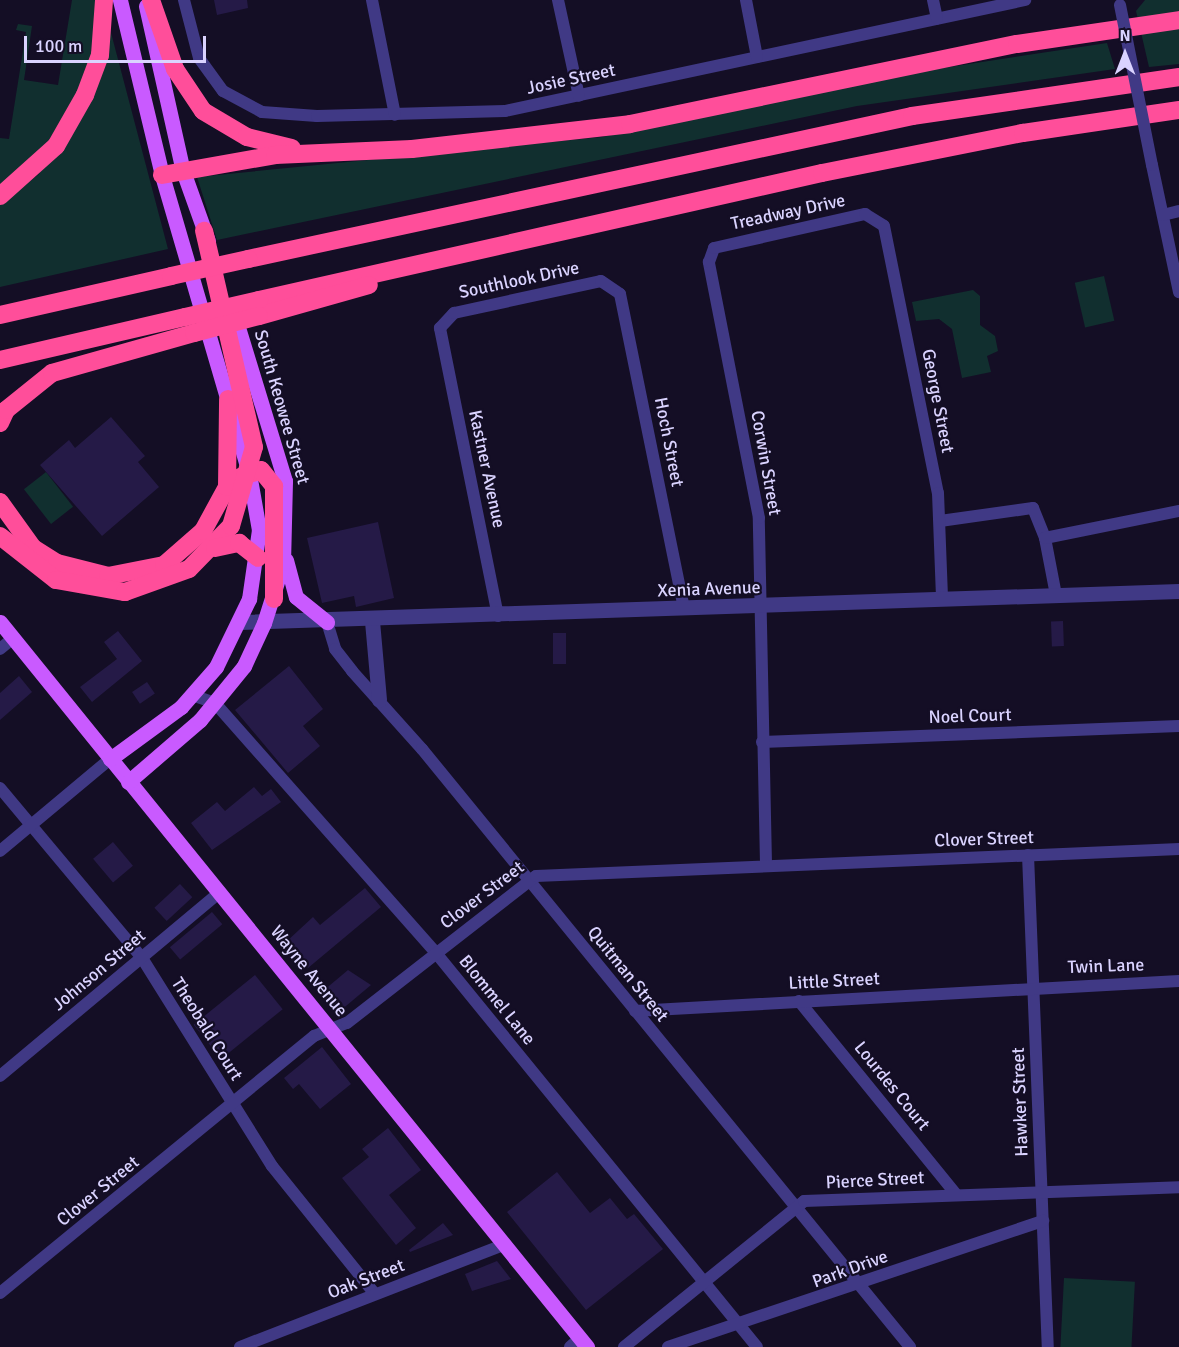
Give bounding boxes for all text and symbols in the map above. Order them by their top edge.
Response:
scale bar [27,24,208,62]
north arrow [1095,24,1155,84]
text: N [1119,26,1131,46]
text: 100 m [35,35,82,57]
street label: Josie Street [525,59,617,99]
street label: Treadway Drive [729,189,847,235]
street label: Southlook Drive [457,257,581,303]
street label: South Keowee Street [250,327,314,487]
street label: George Street [917,347,959,455]
street label: Hoch Street [650,395,688,489]
street label: Kastner Avenue [464,408,510,530]
street label: Corwin Street [746,409,786,517]
street label: Xenia Avenue [657,576,761,602]
street label: Noel Court [928,704,1012,728]
street label: Clover Street [934,826,1034,852]
street label: Clover Street [436,856,528,934]
street label: Wayne Avenue [266,921,352,1021]
street label: Quitman Street [583,922,673,1026]
street label: Johnson Street [48,925,150,1015]
street label: Blommel Lane [454,951,540,1049]
street label: Twin Lane [1067,954,1145,978]
street label: Little Street [788,968,880,994]
street label: Theobald Court [167,973,247,1085]
street label: Lourdes Court [850,1037,934,1135]
street label: Hawker Street [1007,1047,1033,1157]
street label: Clover Street [53,1151,143,1231]
street label: Pierce Street [825,1167,925,1193]
street label: Park Drive [809,1245,891,1293]
street label: Oak Street [324,1254,408,1304]

